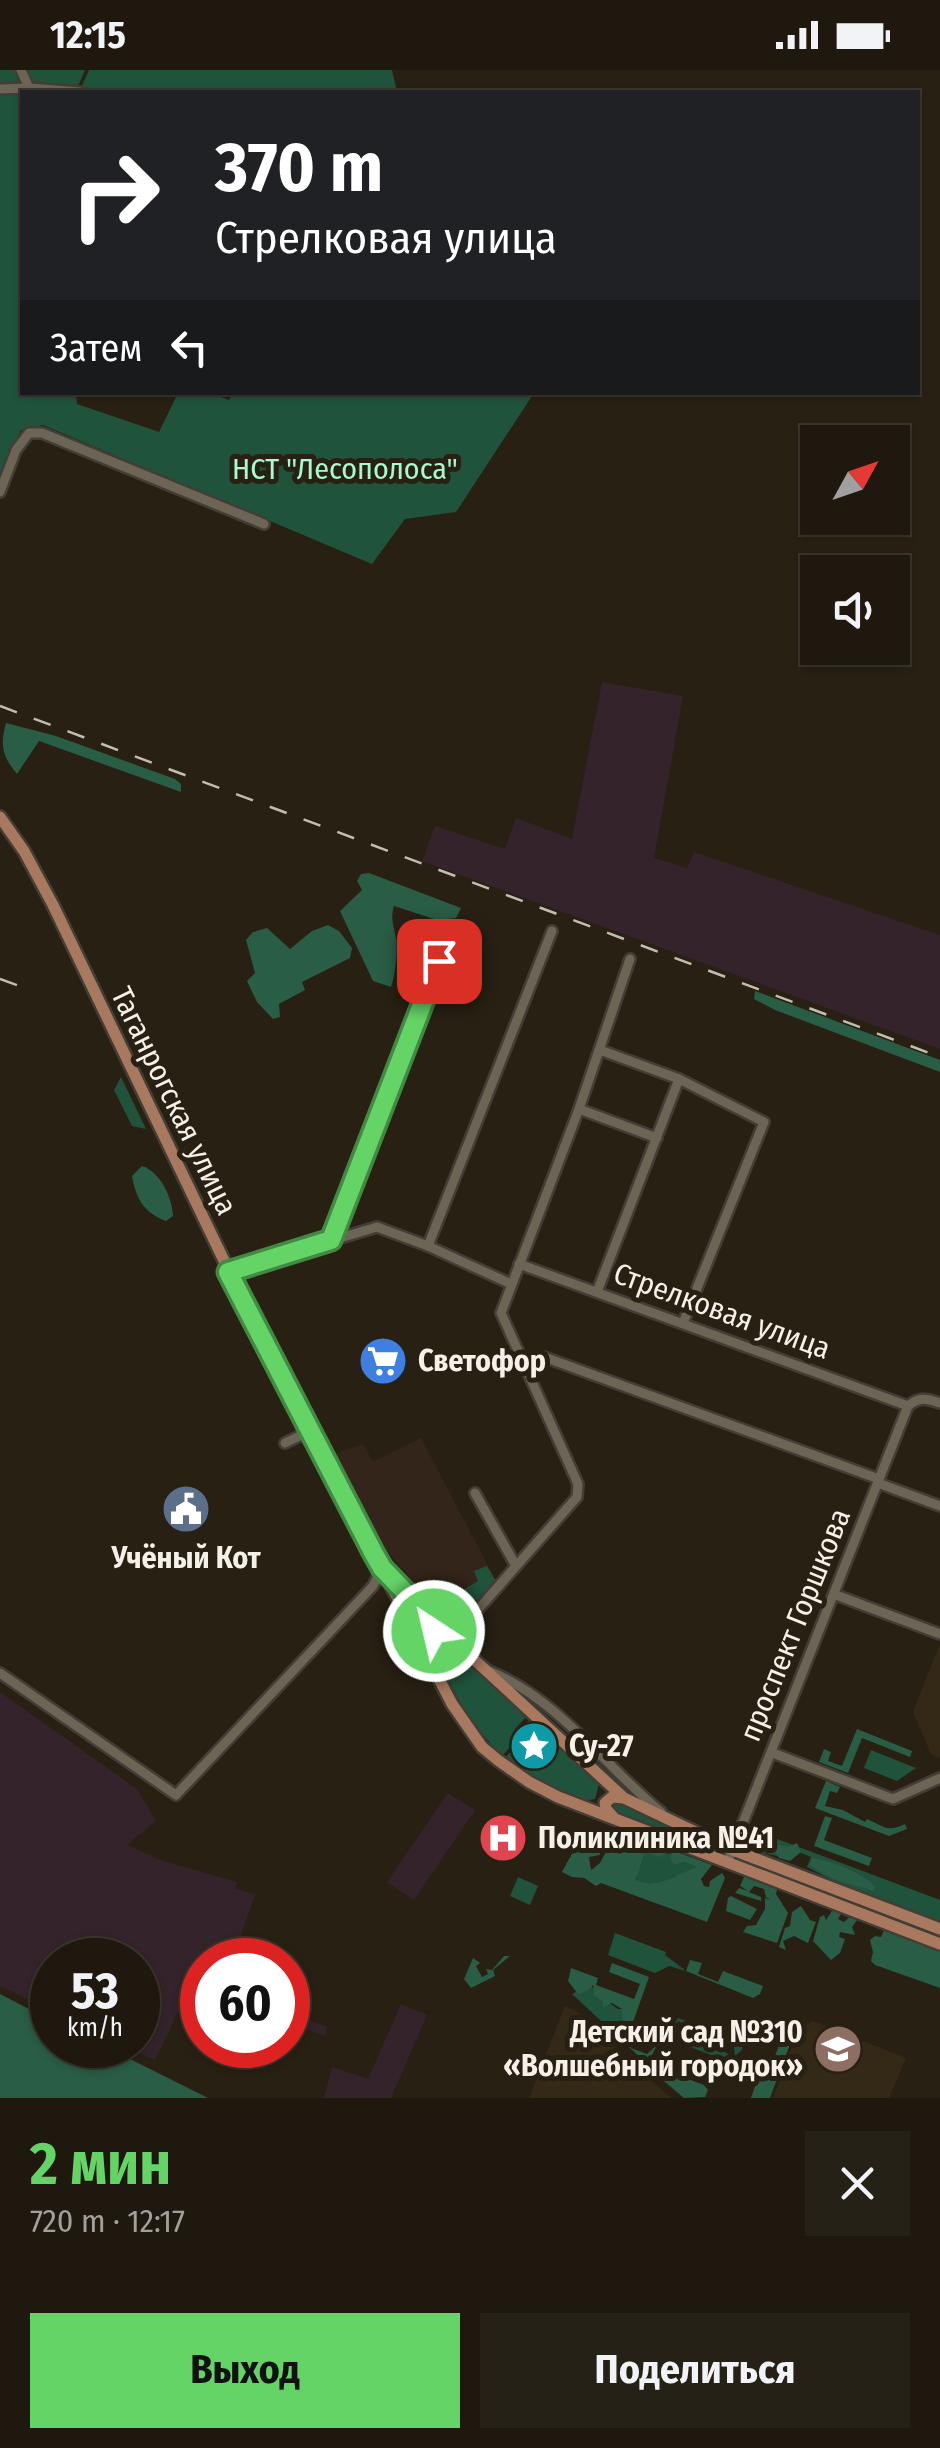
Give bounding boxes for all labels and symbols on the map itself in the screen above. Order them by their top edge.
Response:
north arrow [800,425,910,535]
park label: НСТ "Лесополоса" [232,451,458,487]
pin [397,919,482,1004]
street label: Таганрогская улица [103,981,245,1221]
street label: Стрелковая улица [609,1255,835,1367]
supermarket icon: Светофор [357,1335,409,1387]
place label: Светофор [418,1343,546,1379]
public building icon: Учёный Кот [160,1483,212,1535]
street label: проспект Горшкова [732,1503,858,1747]
place label: Учёный Кот [110,1540,262,1576]
position arrow [382,1579,486,1683]
place icon: Су-27 [508,1720,560,1772]
place label: Су-27 [569,1728,634,1764]
hospital icon: Поликлиника №41 [477,1812,529,1864]
place label: Поликлиника №41 [538,1820,774,1856]
speed limit sign: 60 [180,1938,310,2068]
place label: Детский сад №310 «Волшебный городок» [503,2014,803,2084]
school or university icon: Детский сад №310 «Волшебный городок» [812,2023,864,2075]

